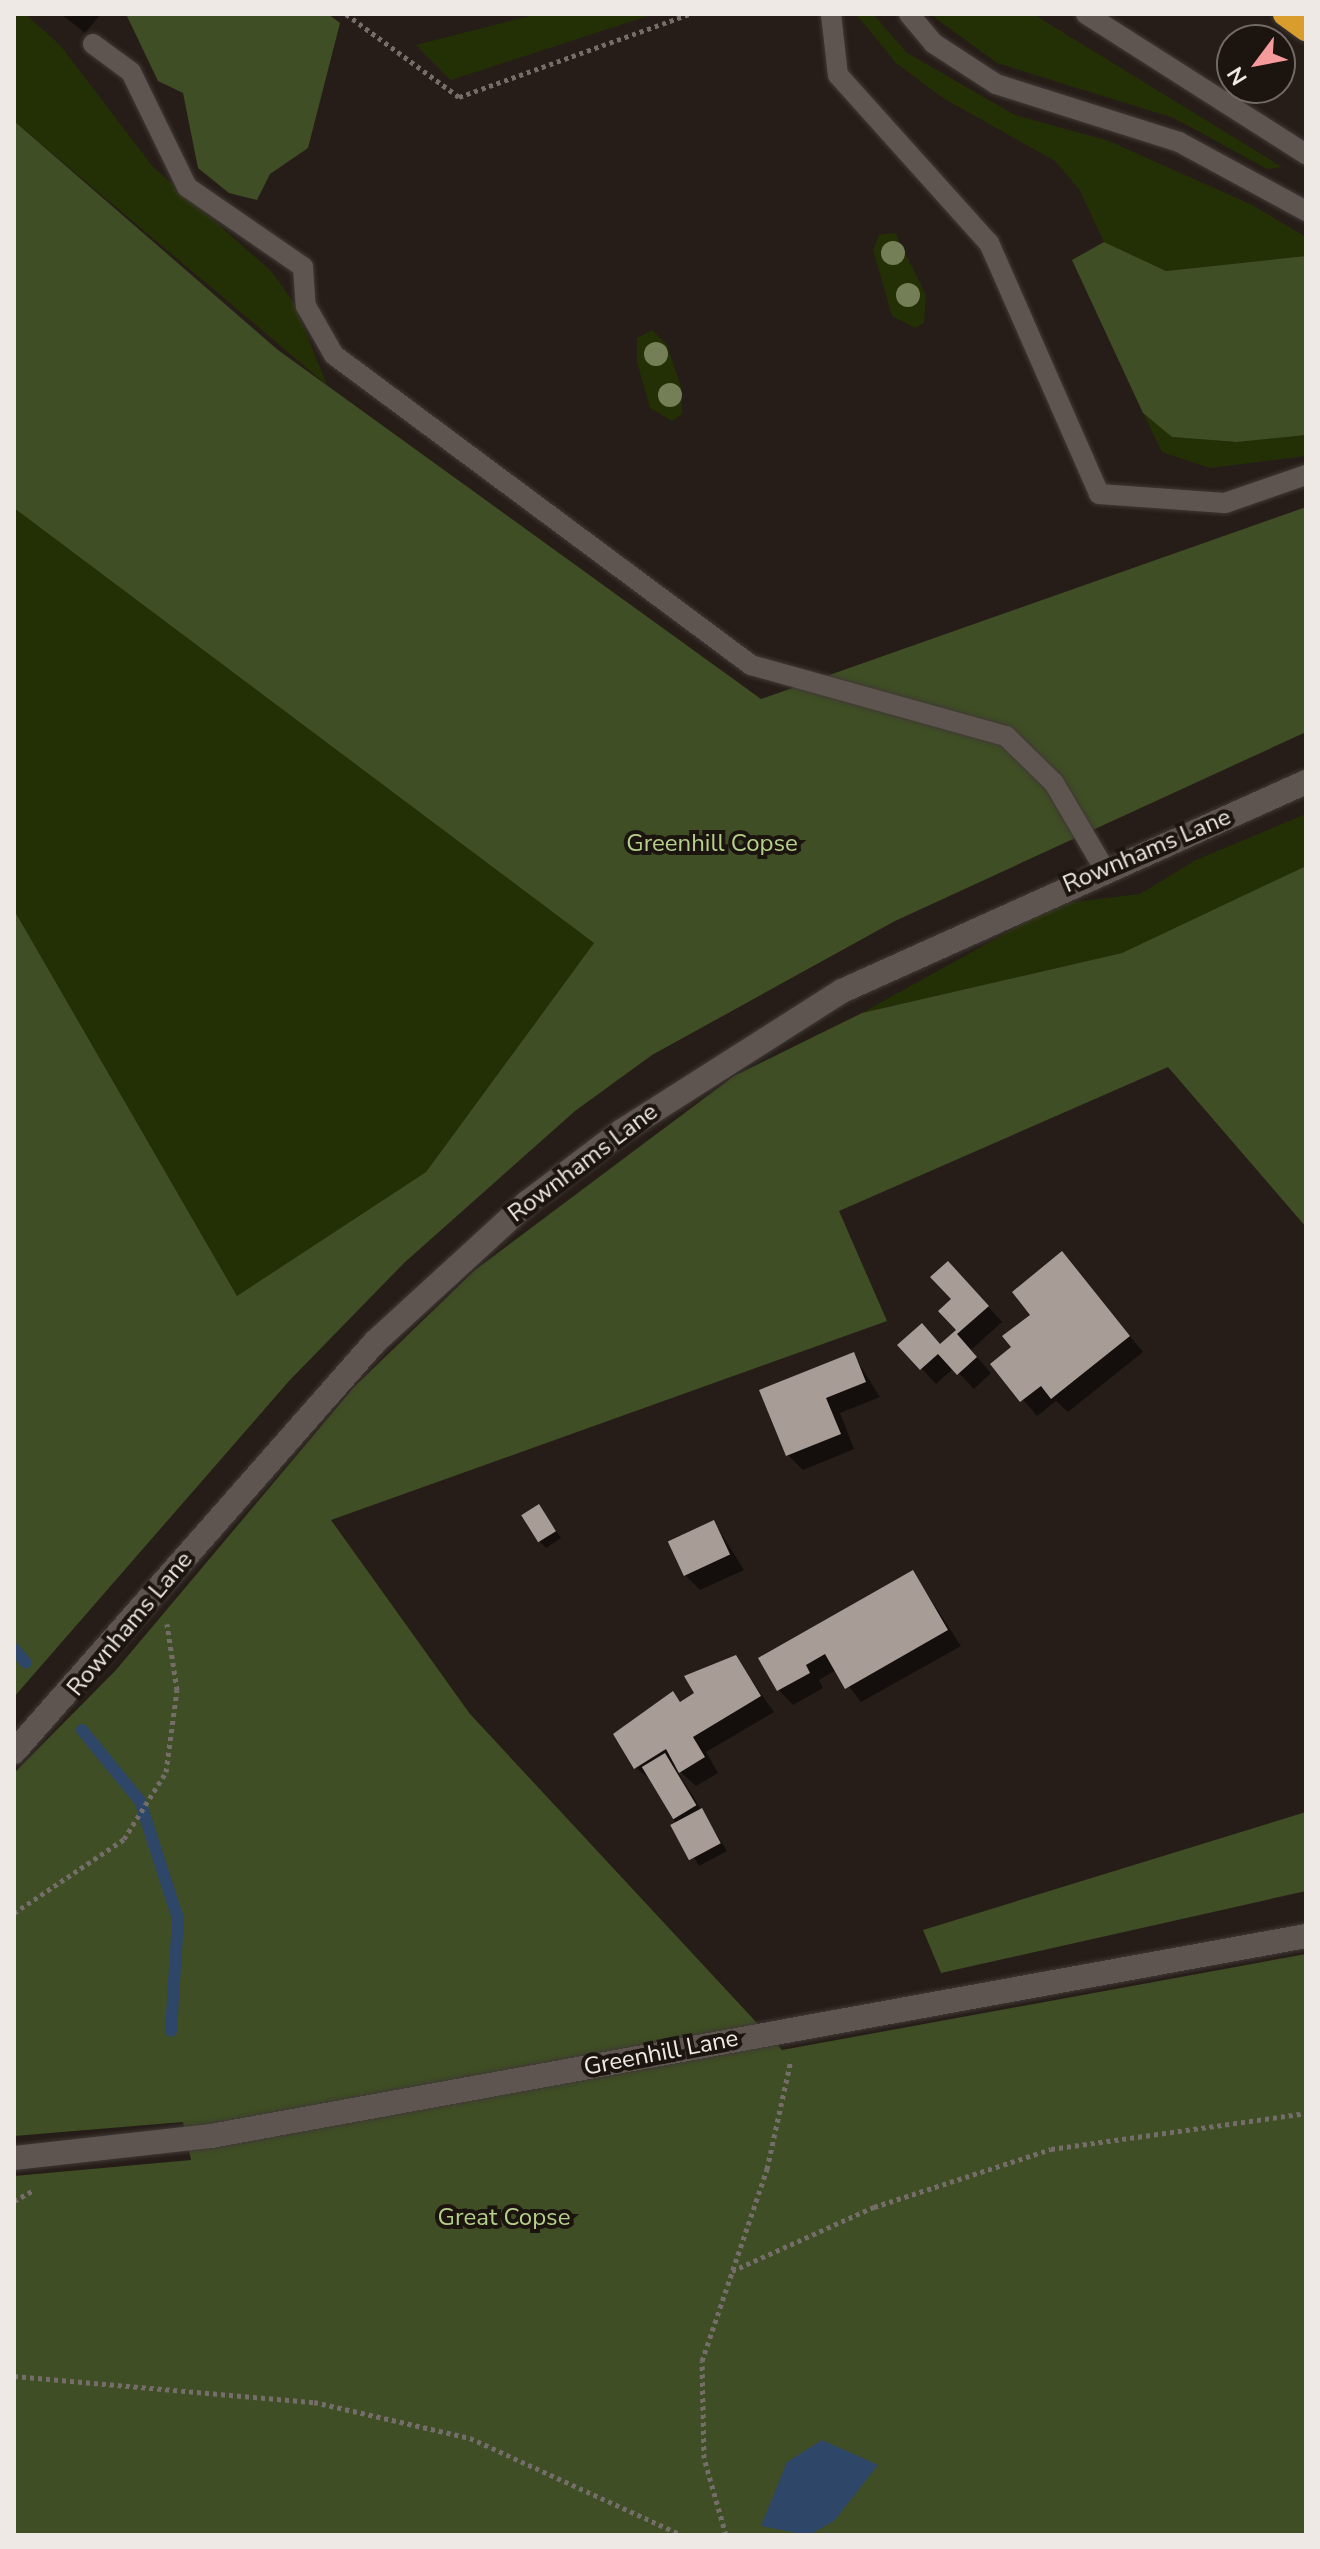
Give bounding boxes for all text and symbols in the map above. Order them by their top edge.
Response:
north arrow [1216,24,1296,104]
text: N [1220,61,1254,91]
street label: Rownhams Lane [1059,803,1235,899]
park label: Greenhill Copse [626,830,798,858]
street label: Rownhams Lane [503,1097,663,1229]
street label: Rownhams Lane [61,1546,199,1702]
street label: Greenhill Lane [581,2024,741,2082]
park label: Great Copse [438,2204,570,2232]

